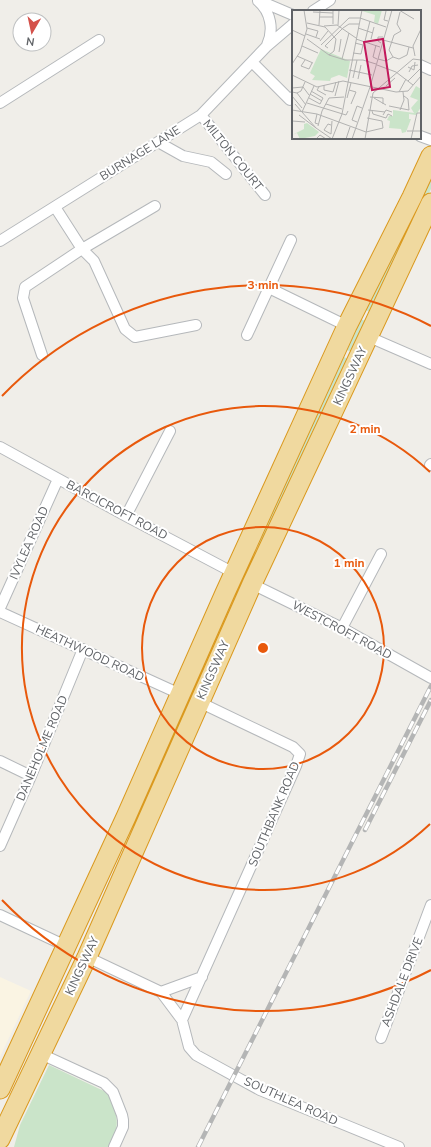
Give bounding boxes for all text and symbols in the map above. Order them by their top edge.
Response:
inset map [292,10,421,139]
north arrow [12,12,52,52]
text: N [25,33,36,49]
street label: MILTON COURT [199,116,267,194]
street label: BURNAGE LANE [97,122,183,184]
text: 3 min [247,277,279,293]
street label: KINGSWAY [329,343,371,408]
text: 2 min [349,421,381,437]
street label: BARCICROFT ROAD [63,476,171,544]
street label: IVYLEA ROAD [6,504,52,582]
text: 1 min [333,555,365,571]
street label: WESTCROFT ROAD [289,597,395,663]
street label: HEATHWOOD ROAD [33,621,147,685]
street label: KINGSWAY [193,637,233,702]
centre of rings [256,641,270,655]
street label: DANEHOLME ROAD [13,693,72,803]
street label: SOUTHBANK ROAD [245,759,303,869]
street label: KINGSWAY [61,933,103,998]
street label: ASHDALE DRIVE [378,935,426,1029]
street label: SOUTHLEA ROAD [241,1073,341,1129]

